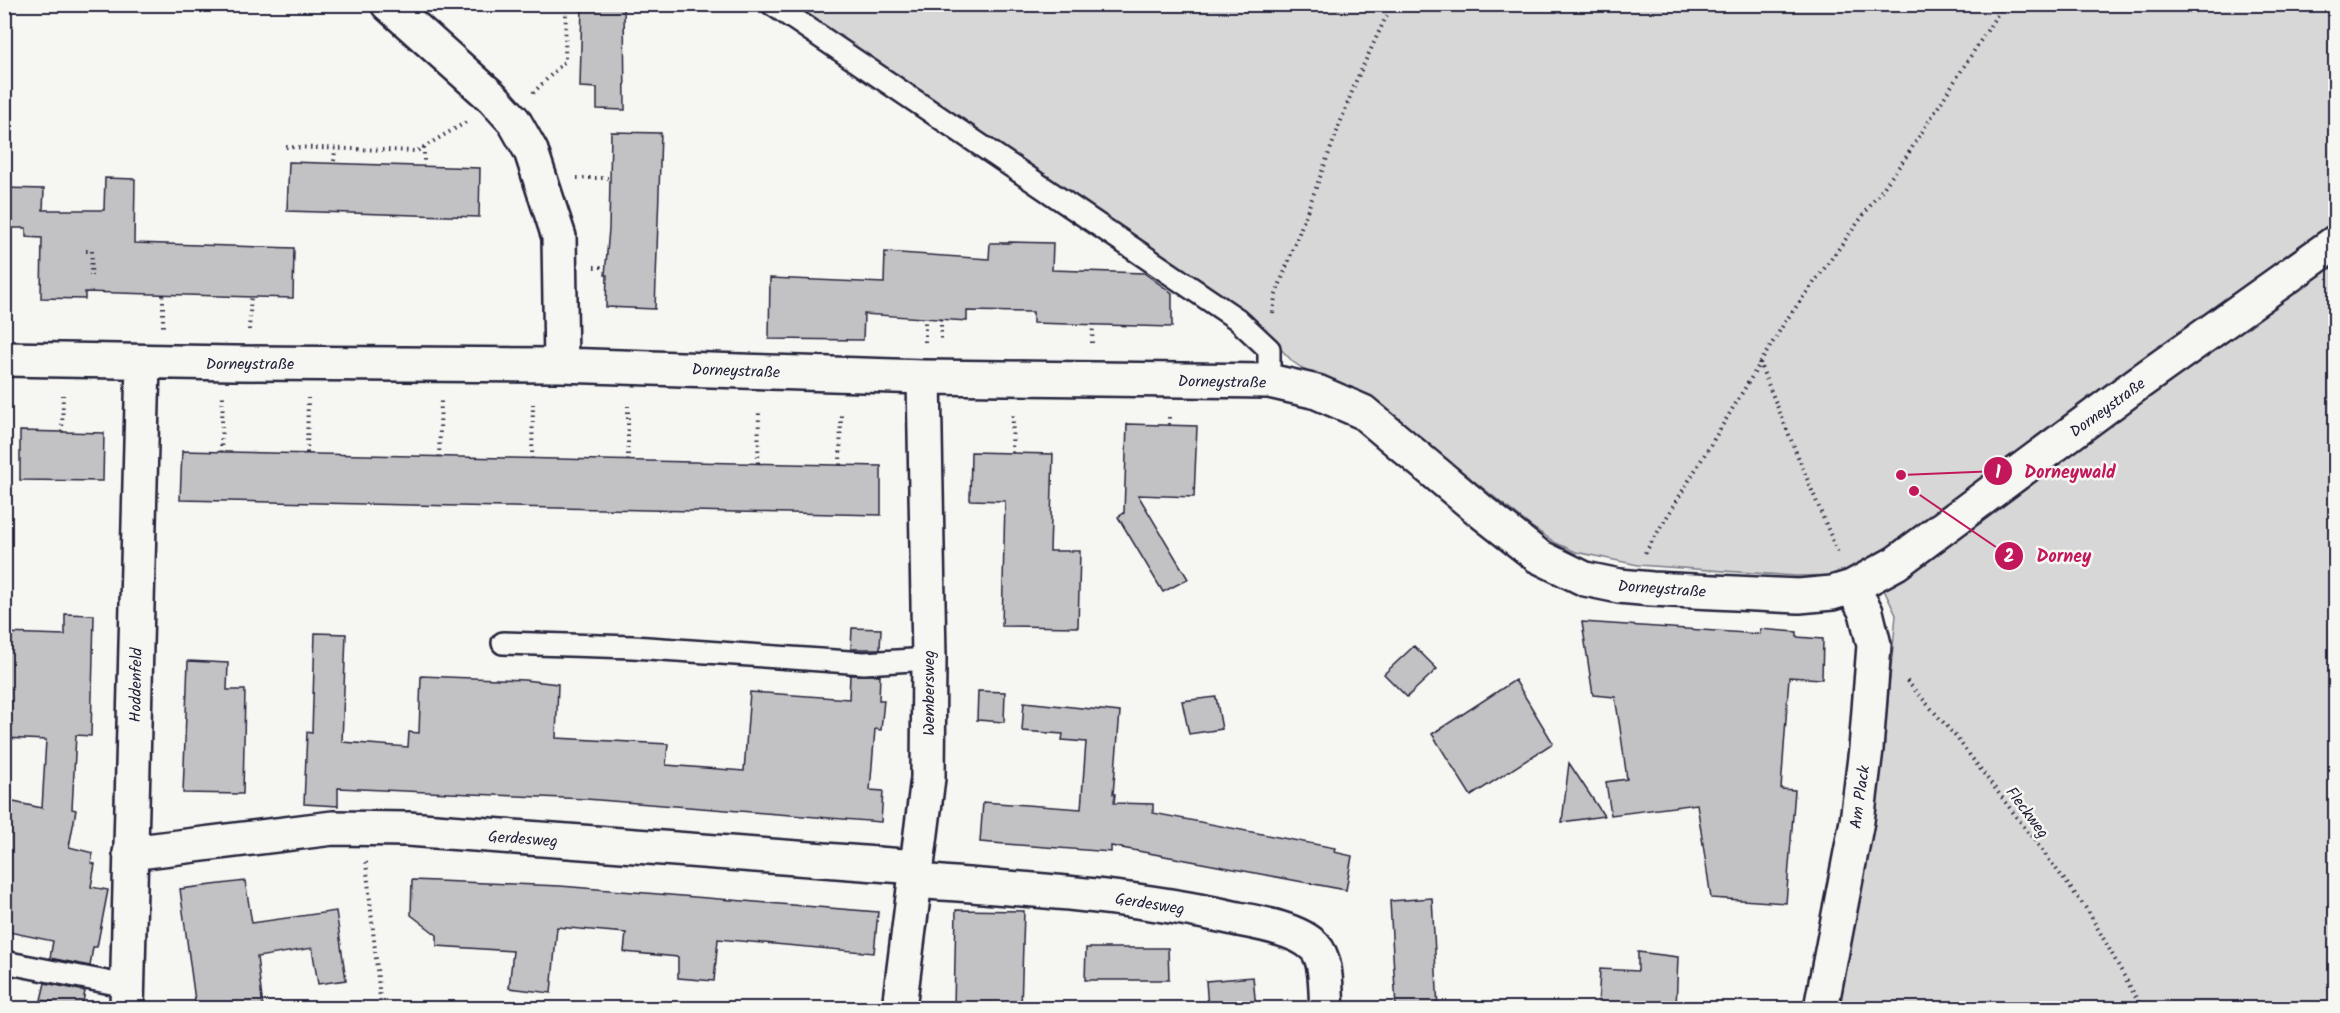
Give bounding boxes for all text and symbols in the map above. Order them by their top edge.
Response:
street label: Dorneystraße [206,352,294,377]
street label: Dorneystraße [691,357,781,386]
street label: Dorneystraße [1178,369,1266,396]
street label: Dorneystraße [2065,372,2151,444]
callout: Dorneywald [1983,453,2128,489]
text: 1 [1995,459,2001,488]
text: Dorneywald [2024,459,2116,488]
callout: Dorney [1994,538,2103,574]
text: 2 [2004,543,2014,572]
text: Dorney [2037,543,2092,572]
street label: Dorneystraße [1617,574,1707,605]
street label: Hoddenfeld [123,646,150,723]
street label: Wembersweg [917,650,942,736]
street label: Am Plack [1844,763,1877,830]
street label: Fleckweg [1999,782,2055,844]
street label: Gerdesweg [487,825,559,854]
street label: Gerdesweg [1113,887,1186,922]

